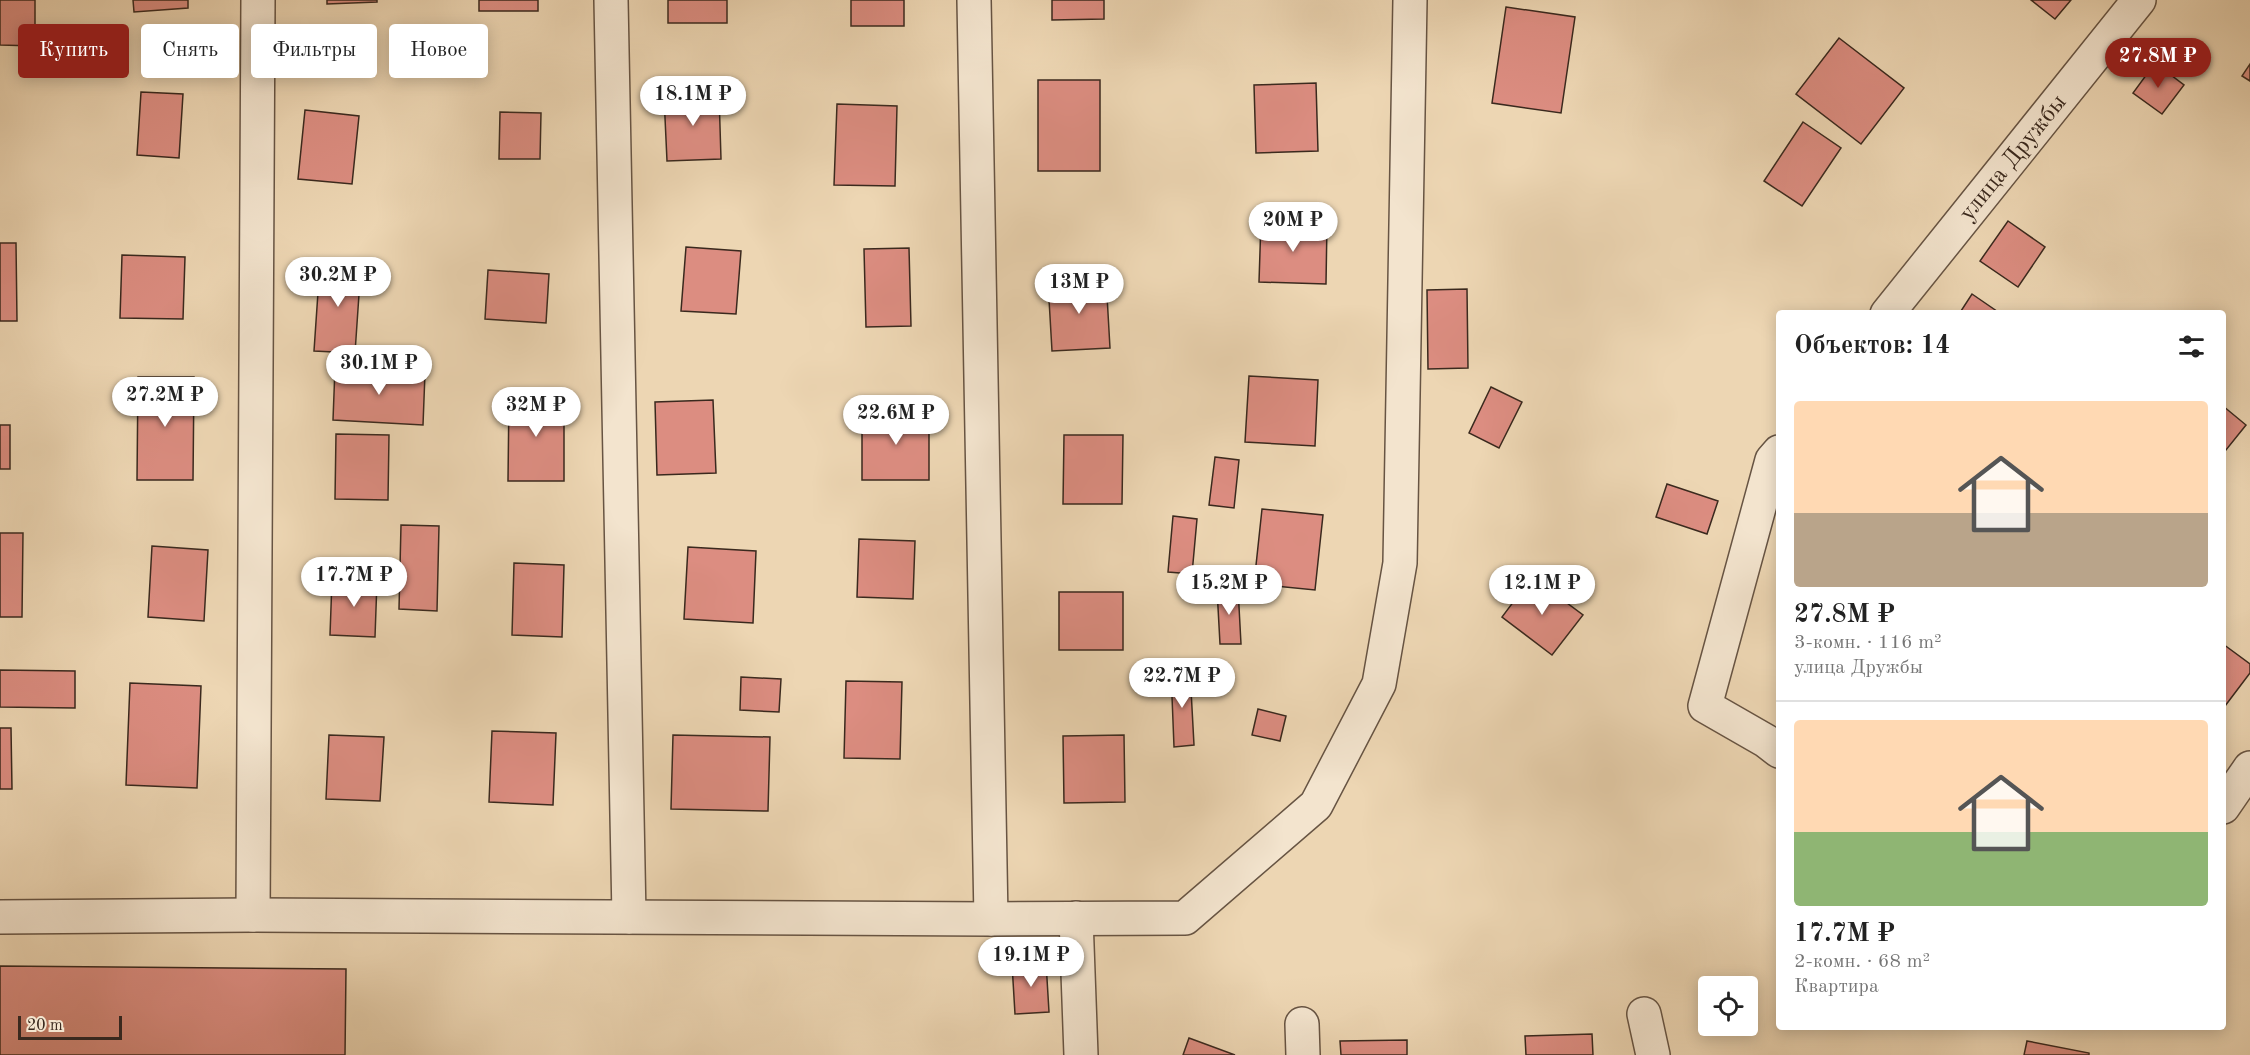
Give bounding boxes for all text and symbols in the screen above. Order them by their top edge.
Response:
chip: Купить [18,24,129,78]
chip: Снять [141,24,239,78]
chip: Фильтры [251,24,377,78]
chip: Новое [389,24,488,78]
pin: 27.8M ₽ [2103,38,2213,89]
text: 27.8M ₽ [2119,47,2197,67]
pin: 18.1M ₽ [638,76,748,127]
text: 18.1M ₽ [654,85,732,105]
street label: улица Дружбы [1956,91,2072,226]
pin: 20M ₽ [1251,202,1335,253]
text: 20M ₽ [1263,211,1323,231]
pin: 30.2M ₽ [283,257,393,308]
pin: 13M ₽ [1037,264,1121,315]
text: 30.2M ₽ [299,266,377,286]
text: 13M ₽ [1049,273,1109,293]
icon: filters [2175,330,2208,363]
text: Объектов: 14 [1794,333,1950,359]
pin: 30.1M ₽ [324,345,434,396]
text: 30.1M ₽ [340,354,418,374]
pin: 27.2M ₽ [110,377,220,428]
text: 27.2M ₽ [126,386,204,406]
pin: 32M ₽ [494,387,578,438]
pin: 22.6M ₽ [841,395,951,446]
text: 32M ₽ [506,396,566,416]
text: 22.6M ₽ [857,404,935,424]
icon: home [1947,440,2055,548]
pin: 17.7M ₽ [299,557,409,608]
pin: 15.2M ₽ [1174,565,1284,616]
pin: 12.1M ₽ [1487,565,1597,616]
text: 17.7M ₽ [315,566,393,586]
text: 15.2M ₽ [1190,574,1268,594]
text: 12.1M ₽ [1503,574,1581,594]
text: 27.8M ₽ [1794,602,1895,628]
text: 3-комн. · 116 m² [1794,633,1942,653]
pin: 22.7M ₽ [1127,658,1237,709]
text: улица Дружбы [1794,658,1923,678]
text: 22.7M ₽ [1143,667,1221,687]
icon: home [1947,759,2055,867]
text: 17.7M ₽ [1794,921,1895,947]
pin: 19.1M ₽ [976,937,1086,988]
text: 19.1M ₽ [992,946,1070,966]
text: 2-комн. · 68 m² [1794,952,1930,972]
map controls [1698,976,1758,1036]
button: locate [1698,976,1758,1036]
text: Квартира [1794,977,1879,997]
scale bar [18,1013,122,1040]
text: 20 m [27,1018,63,1034]

